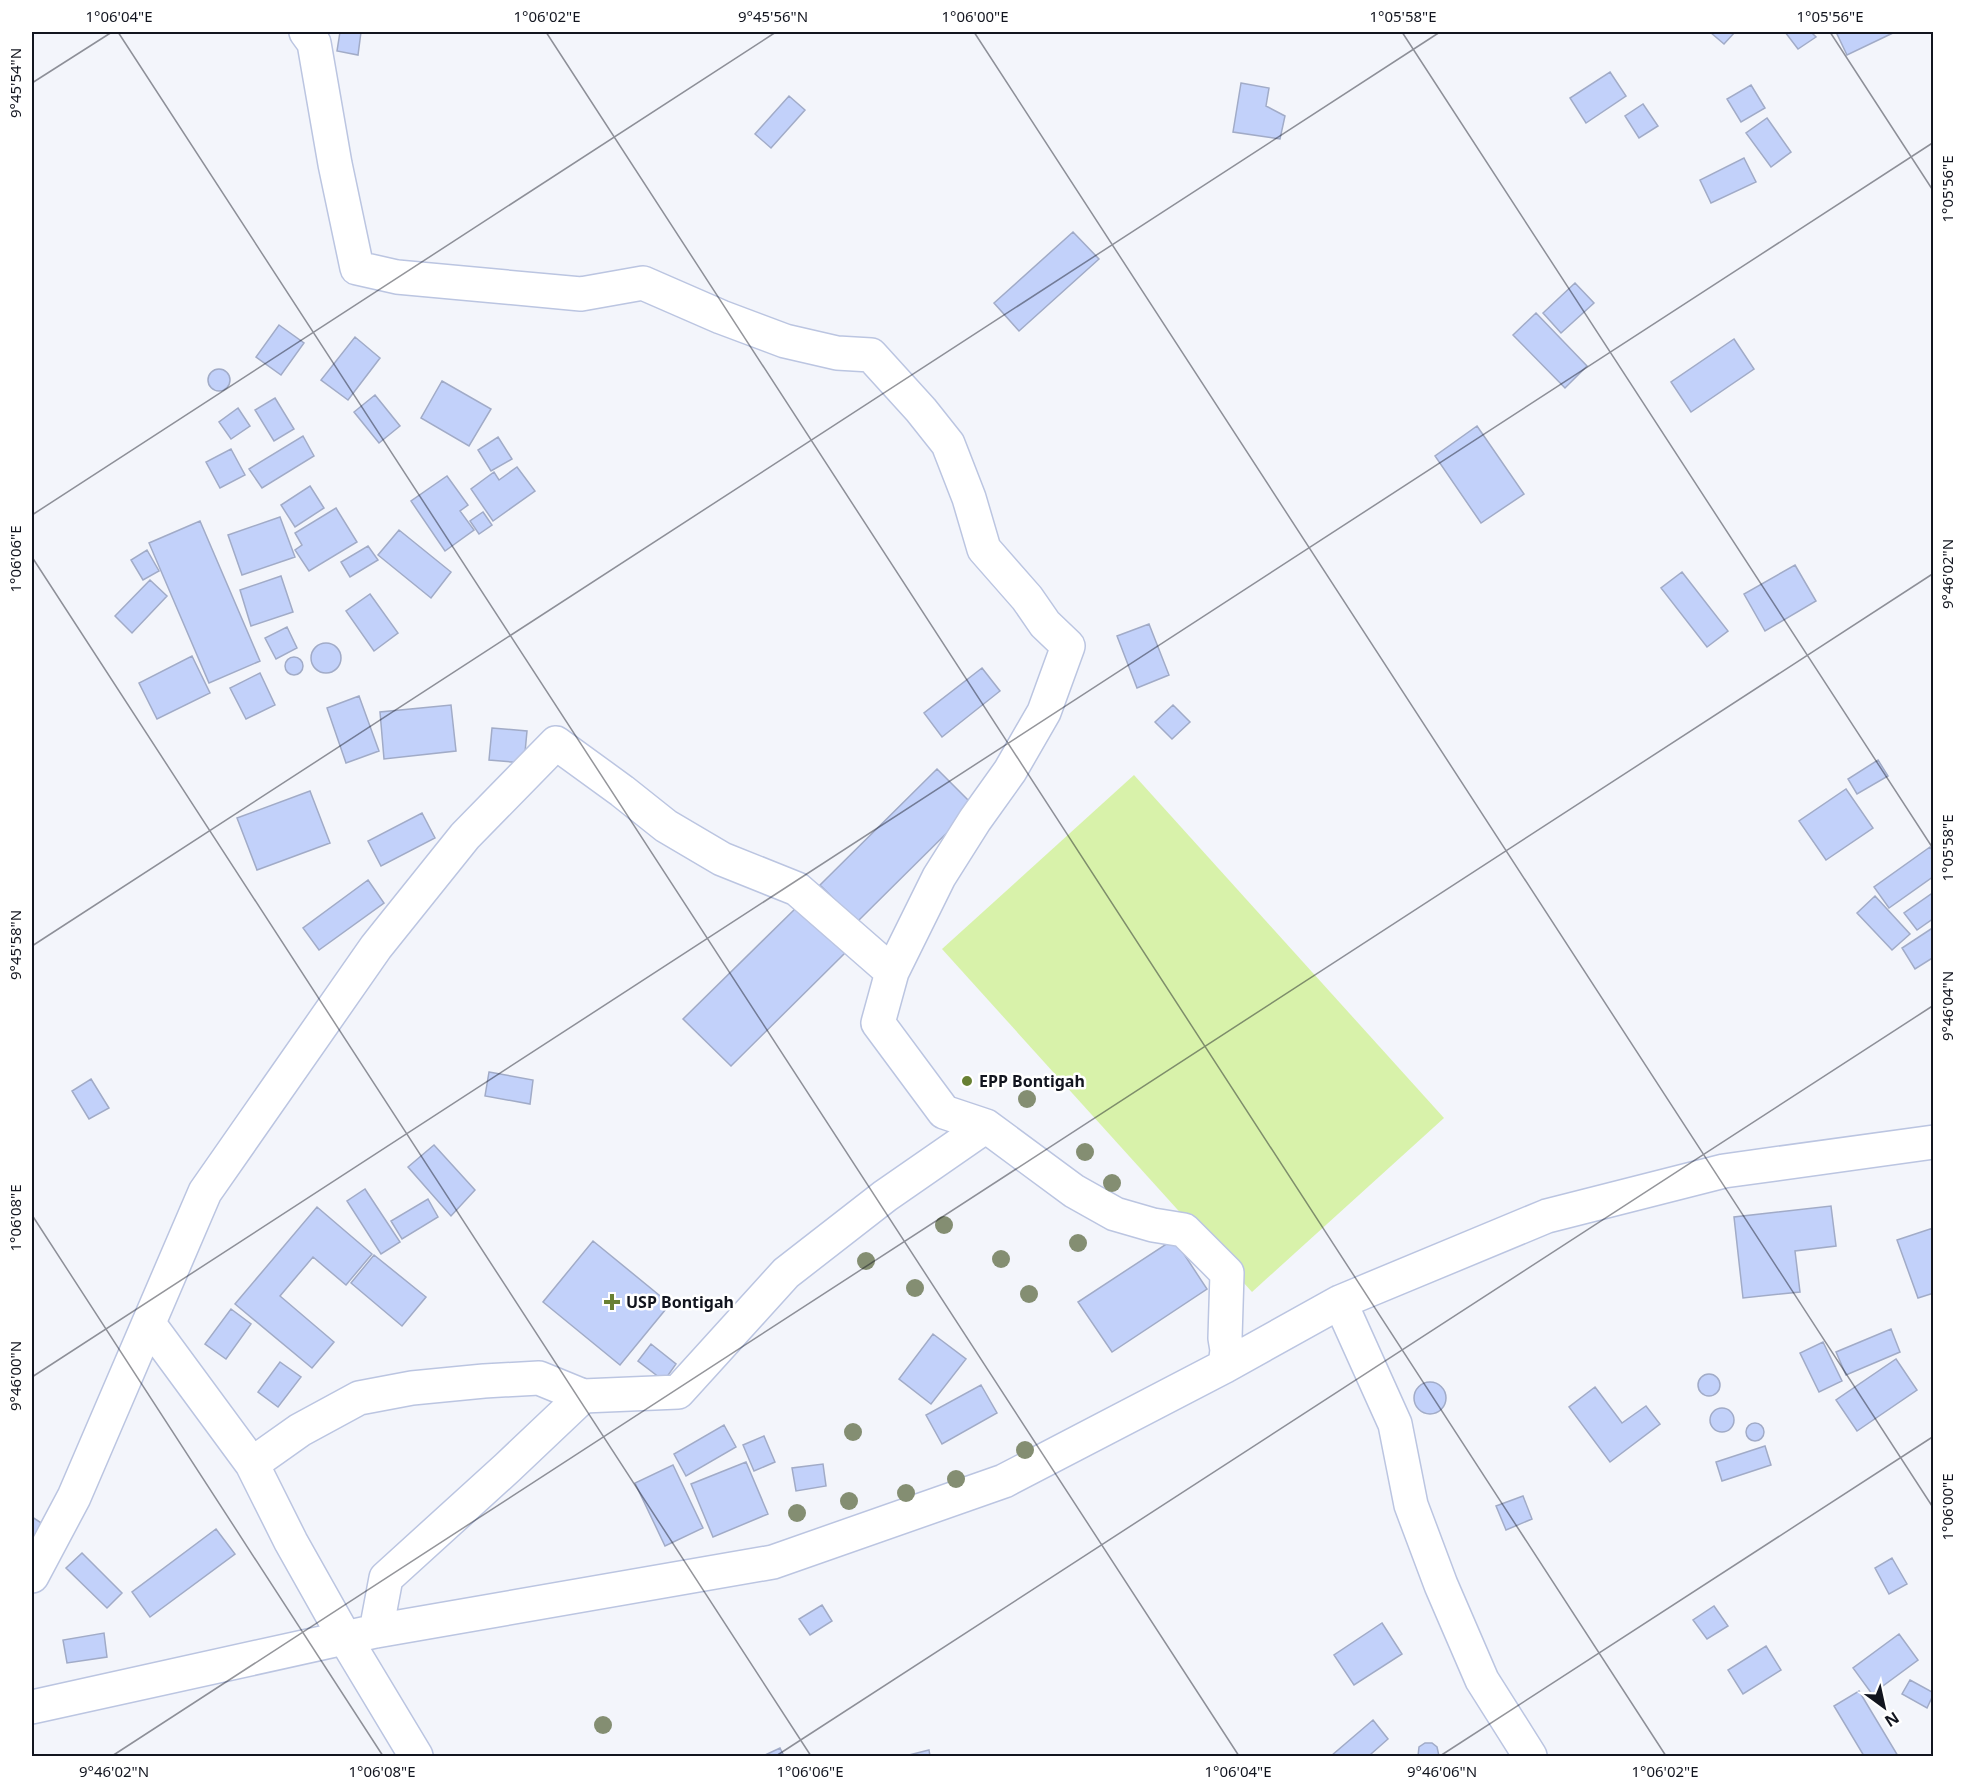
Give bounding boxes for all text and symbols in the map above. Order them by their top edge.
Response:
text: 1°06'04"E [85,6,153,26]
text: 1°06'02"E [513,6,581,26]
text: 9°45'56"N [738,6,808,26]
text: 1°06'00"E [941,6,1009,26]
text: 1°05'58"E [1369,6,1437,26]
text: 1°05'56"E [1796,6,1864,26]
text: 9°45'54"N [5,48,25,118]
text: 1°05'56"E [1937,155,1957,223]
text: 1°06'06"E [5,525,25,593]
text: 9°46'02"N [1937,539,1957,609]
text: 1°05'58"E [1937,814,1957,882]
text: 9°45'58"N [5,910,25,980]
text: 9°46'04"N [1937,971,1957,1041]
place label: EPP Bontigah [979,1070,1085,1092]
marker: EPP Bontigah [960,1074,974,1088]
text: 1°06'08"E [5,1184,25,1252]
place label: USP Bontigah [626,1291,734,1313]
marker: USP Bontigah [603,1293,621,1311]
text: 9°46'00"N [5,1341,25,1411]
text: 1°06'00"E [1937,1473,1957,1541]
north arrow [1854,1677,1914,1737]
text: N [1881,1707,1904,1732]
text: 9°46'02"N [79,1761,149,1781]
text: 1°06'08"E [348,1761,416,1781]
text: 1°06'06"E [776,1761,844,1781]
text: 1°06'04"E [1204,1761,1272,1781]
text: 9°46'06"N [1407,1761,1477,1781]
text: 1°06'02"E [1631,1761,1699,1781]

